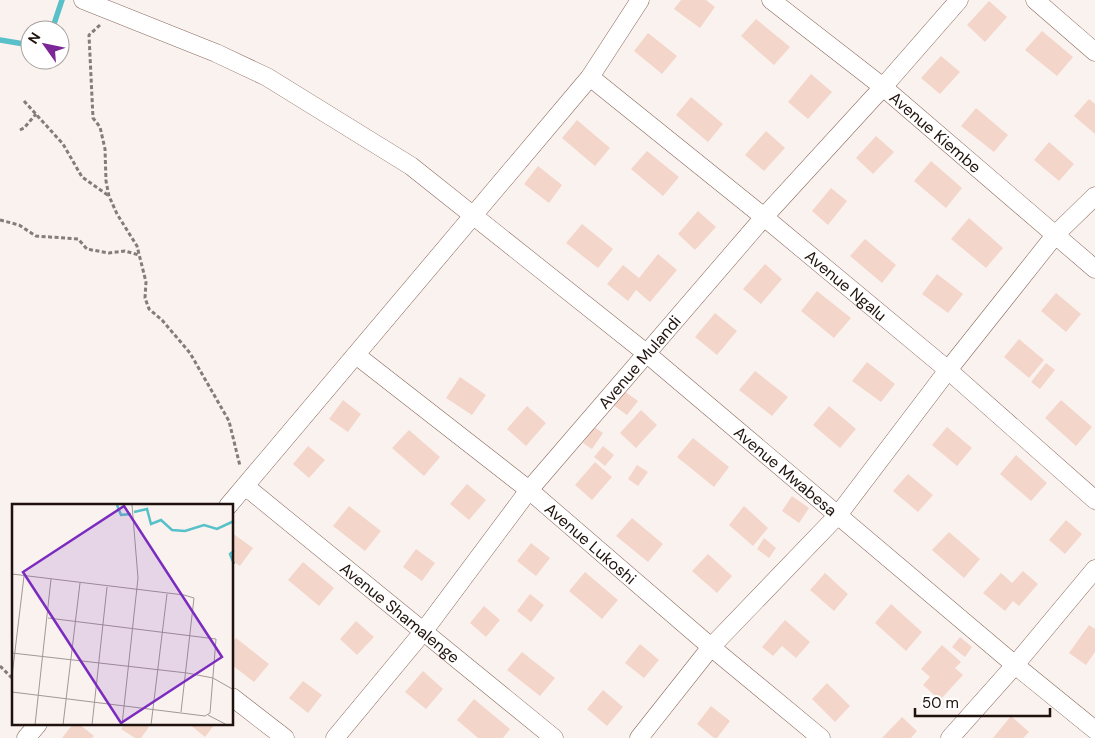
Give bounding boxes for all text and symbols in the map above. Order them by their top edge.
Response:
north arrow [20,20,70,70]
text: N [24,29,44,47]
street label: Avenue Kiembe [885,87,985,178]
street label: Avenue Ngalu [800,245,891,326]
street label: Avenue Mulandi [594,311,686,413]
street label: Avenue Mwabesa [729,422,841,521]
street label: Avenue Lukoshi [540,498,641,589]
inset map [12,504,234,726]
street label: Avenue Shamalenge [336,558,464,668]
scale bar [915,686,1050,718]
text: 50 m [922,693,959,713]

